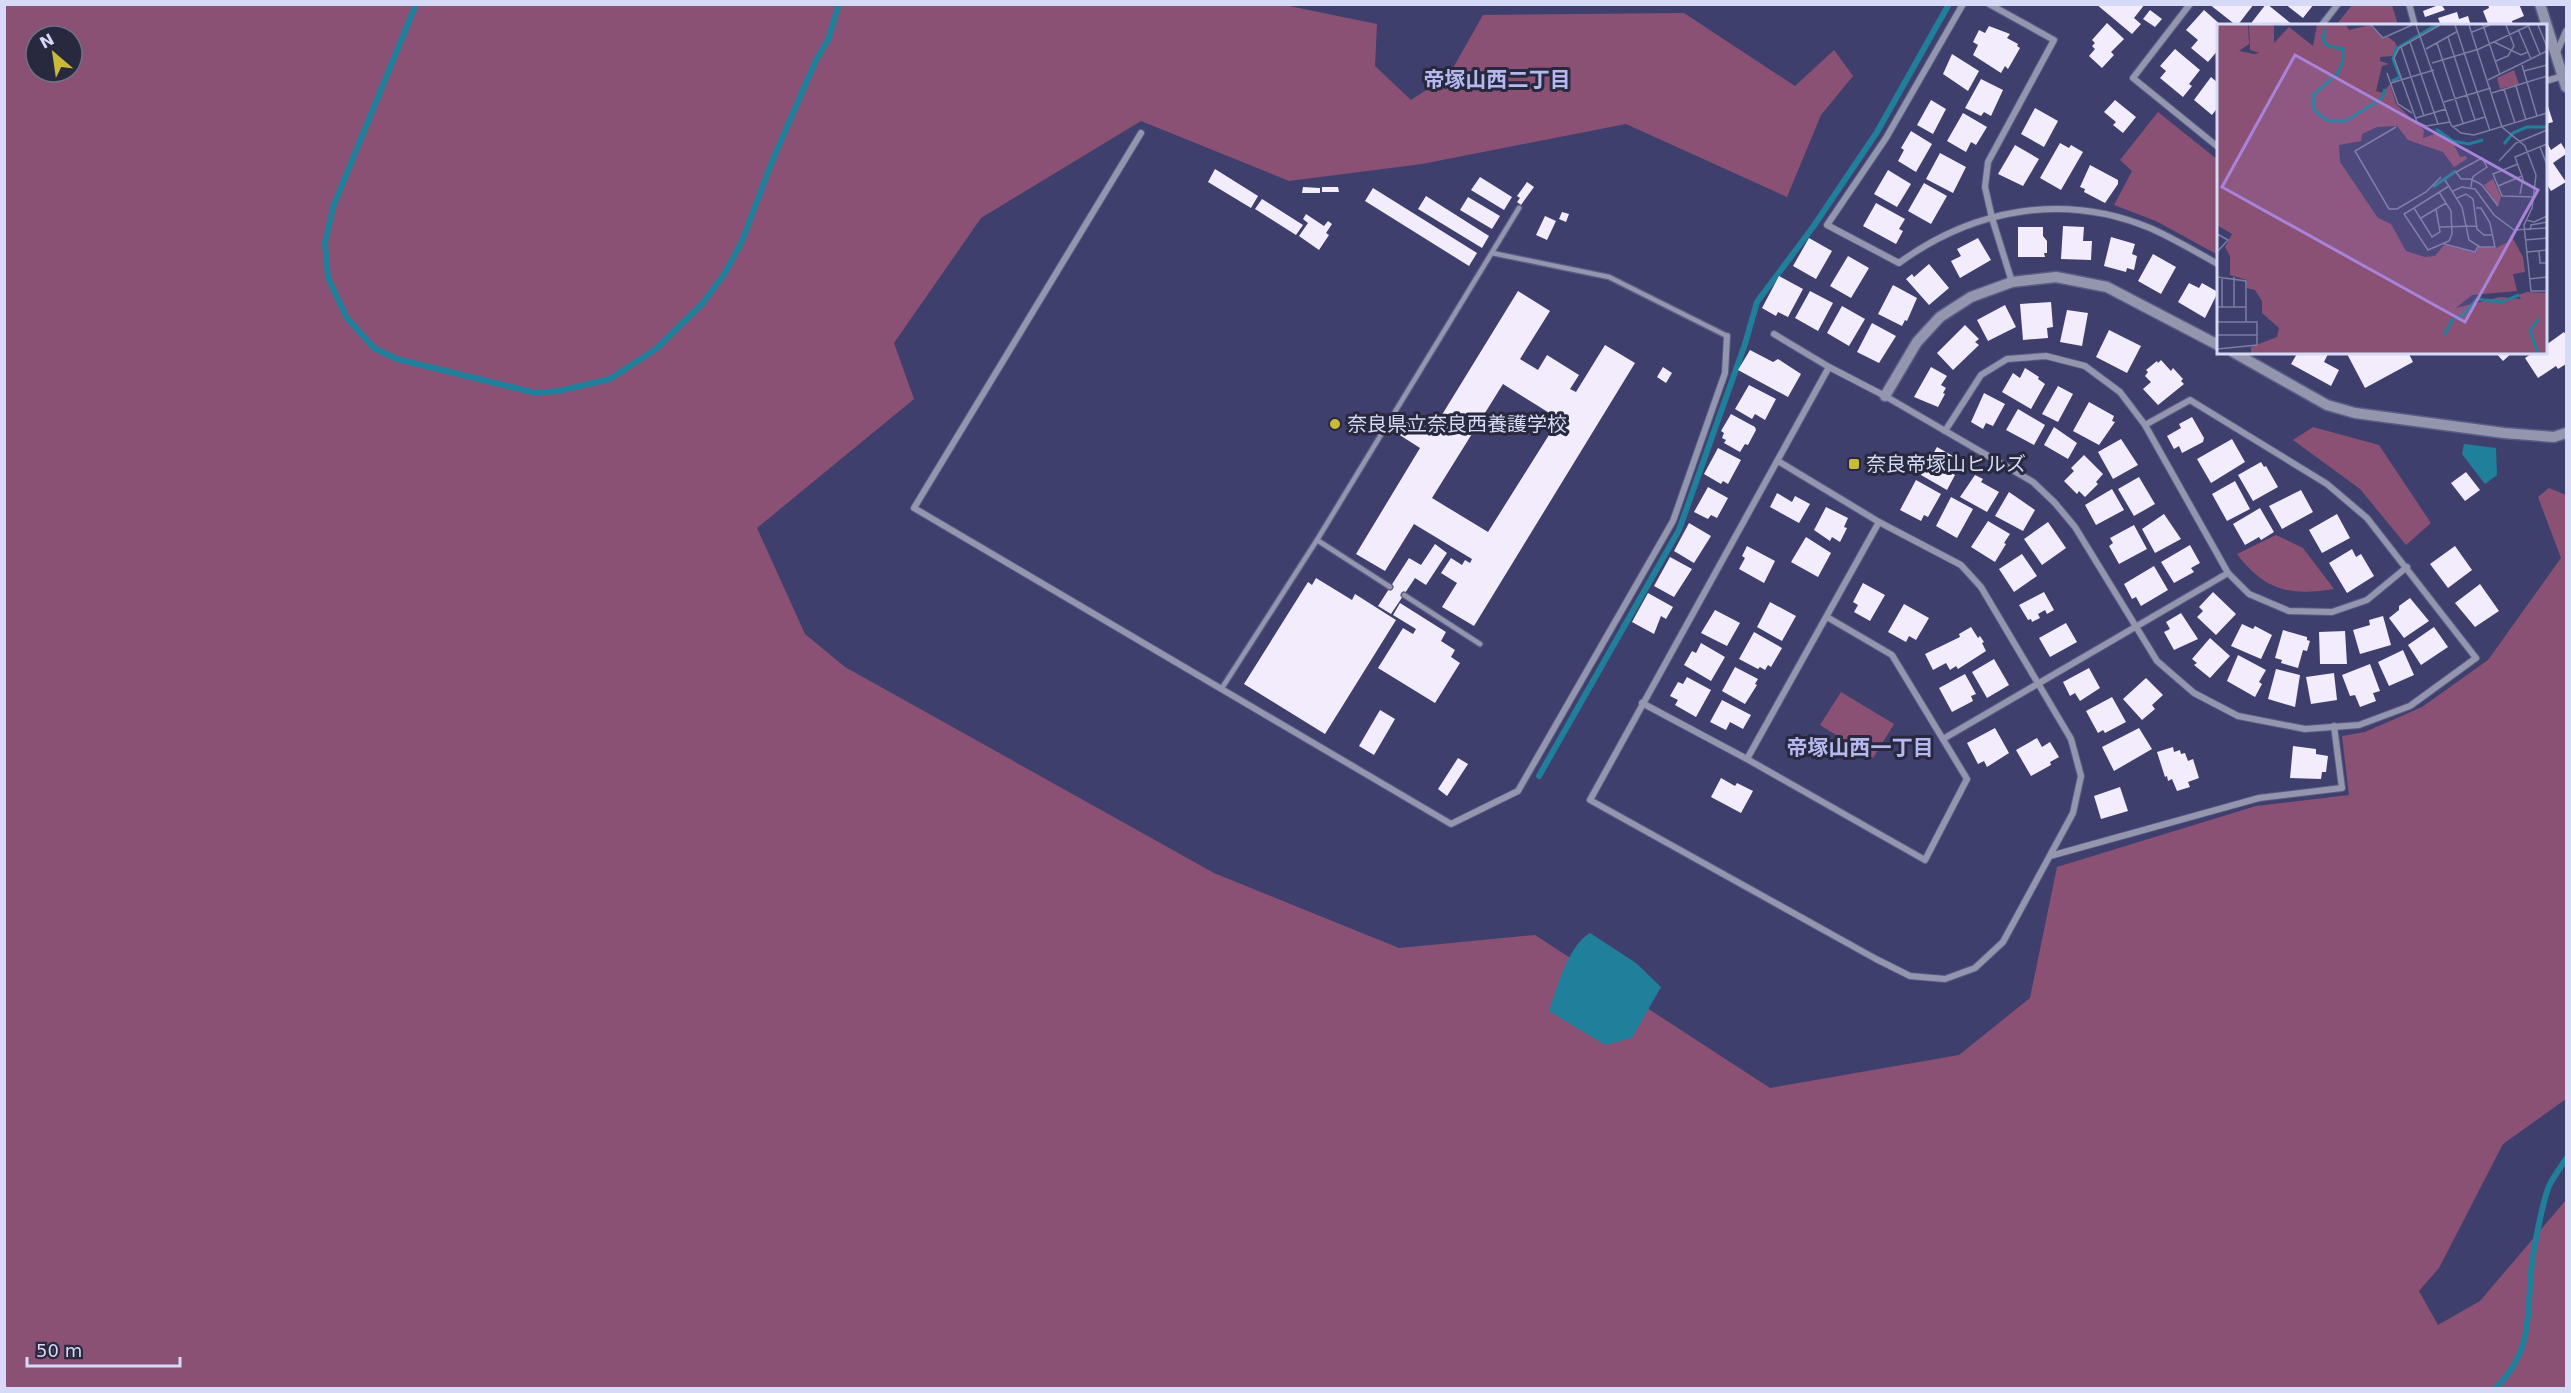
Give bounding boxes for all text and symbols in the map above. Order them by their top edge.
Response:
north arrow [24,24,84,84]
inset map [2217,24,2547,354]
text: N [37,30,57,53]
district label: 帝塚山西二丁目 [1424,68,1571,92]
place label: 奈良県立奈良西養護学校 [1347,412,1567,436]
marker: 奈良県立奈良西養護学校 [1328,417,1342,431]
place label: 奈良帝塚山ヒルズ [1866,452,2026,476]
marker: 奈良帝塚山ヒルズ [1847,457,1861,471]
district label: 帝塚山西一丁目 [1787,736,1934,760]
scale bar [27,1330,180,1368]
text: 50 m [36,1340,82,1361]

